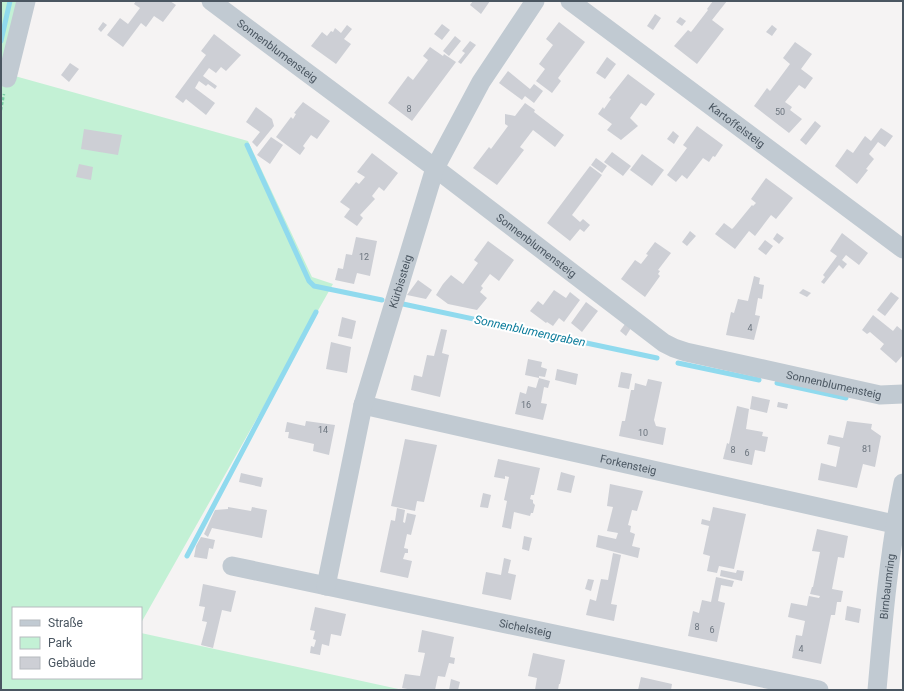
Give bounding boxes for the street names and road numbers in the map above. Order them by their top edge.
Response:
street label: Sonnenblumensteig [235,16,320,85]
street label: Kartoffelsteig [706,100,767,150]
street label: Sonnenblumensteig [494,211,579,280]
street label: Kürbissteig [386,253,415,310]
street label: Sonnenblumensteig [785,368,883,402]
street label: Forkensteig [599,452,658,477]
street label: Birnbaumring [877,553,898,620]
street label: Sichelsteig [498,616,553,640]

